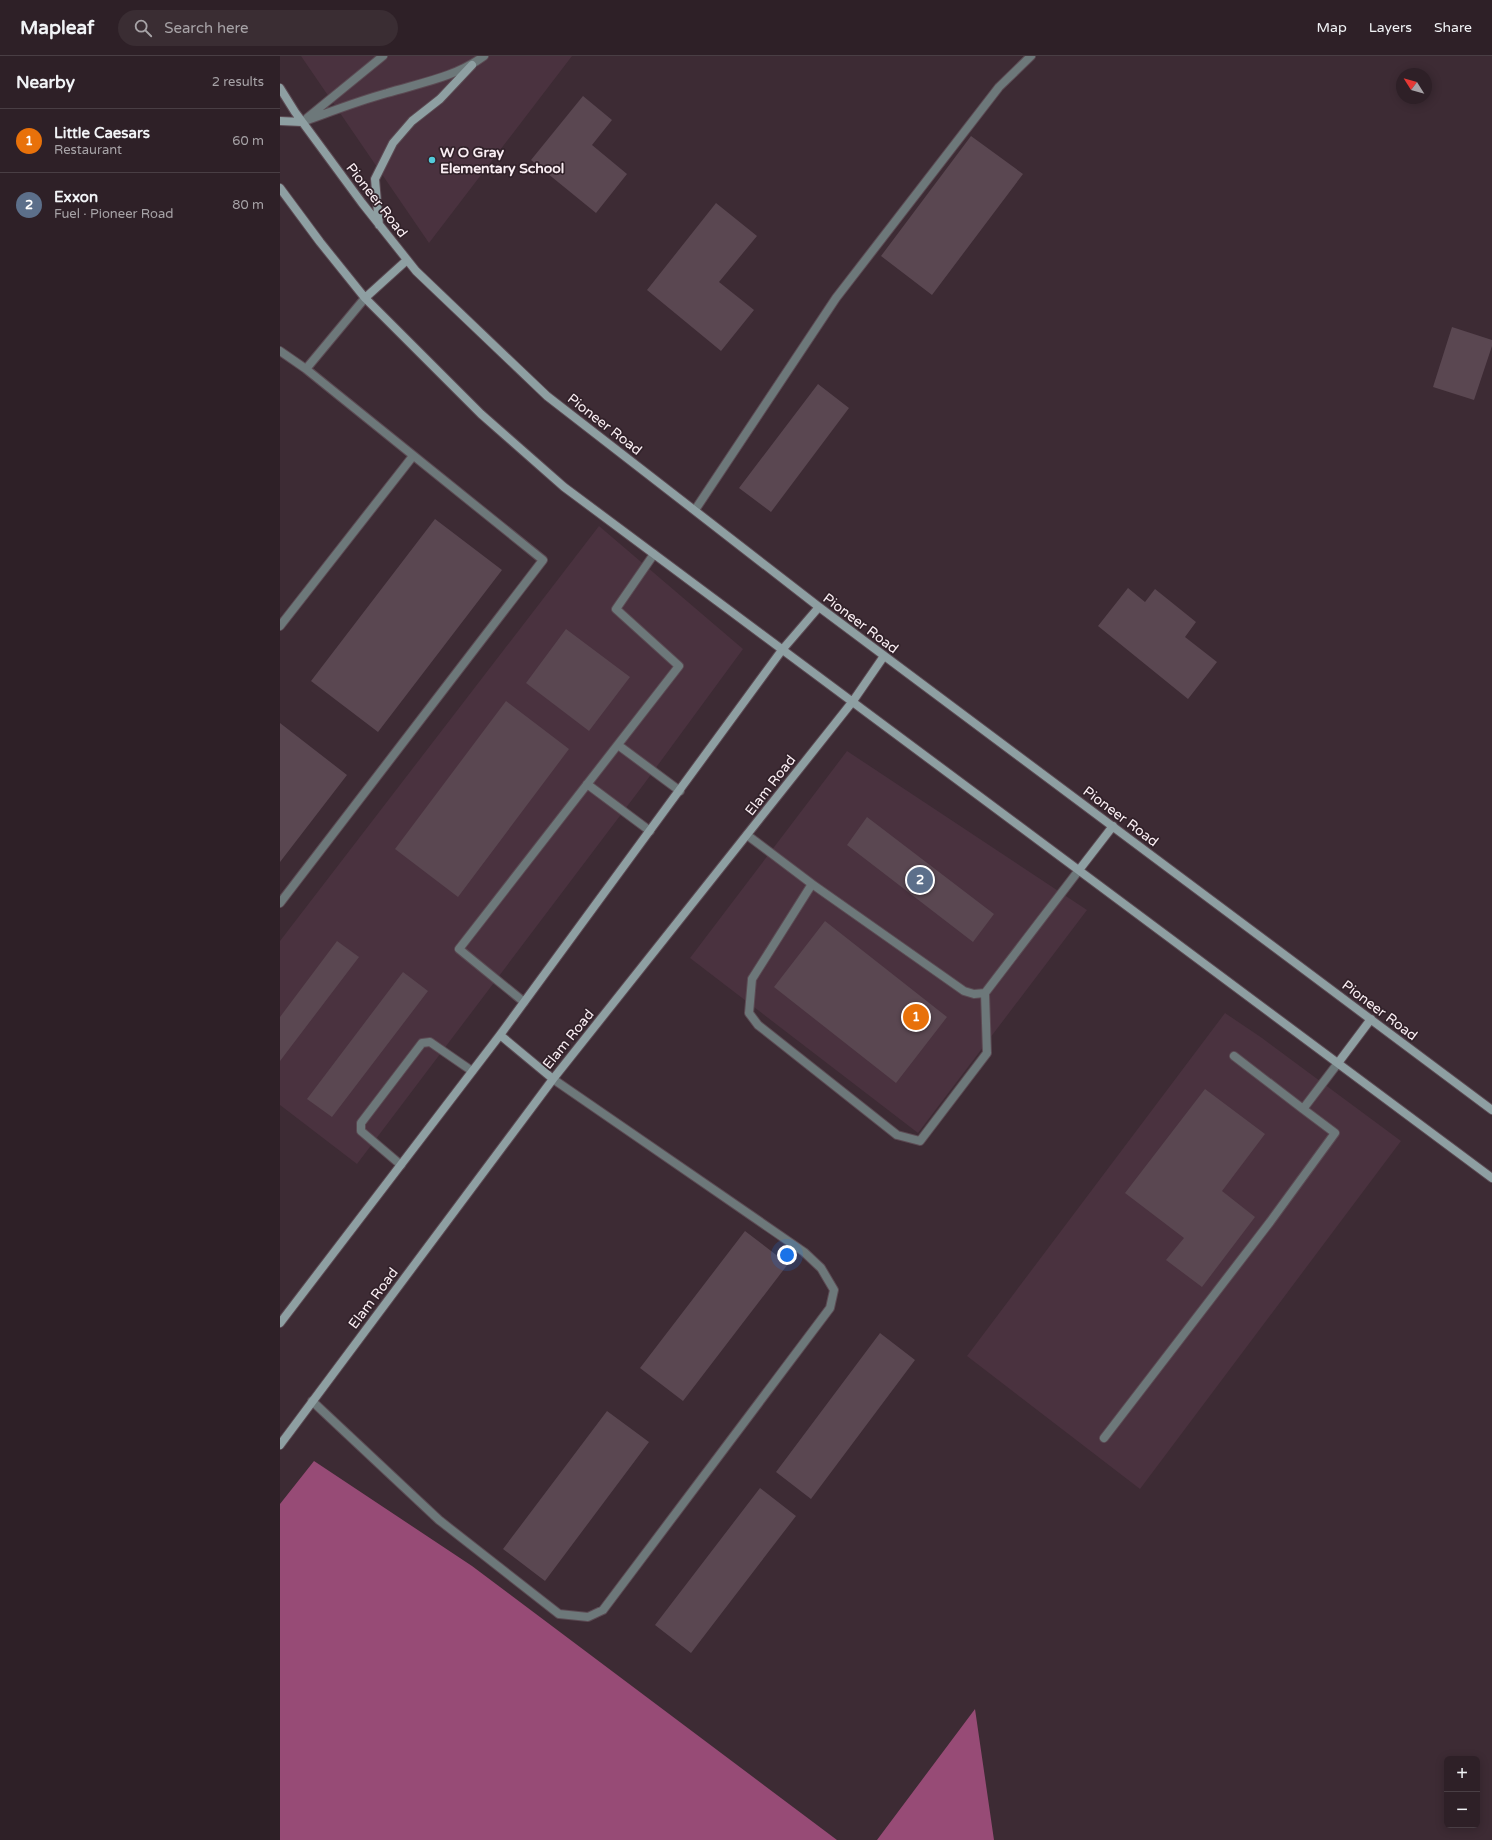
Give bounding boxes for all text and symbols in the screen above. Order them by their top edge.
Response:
search box [118,10,398,46]
text: Mapleaf [20,17,94,39]
icon: search [132,17,154,39]
text: Search here [164,19,249,37]
text: Map [1317,19,1347,36]
text: Layers [1369,19,1412,36]
text: Share [1434,19,1472,36]
north arrow [1396,68,1432,104]
text: Nearby [16,72,75,93]
text: 2 results [212,74,264,90]
text: Little Caesars [54,124,150,142]
text: 1 [25,133,33,149]
text: 60 m [232,133,264,149]
text: Restaurant [54,142,122,158]
place label: W O Gray Elementary School [440,144,564,177]
marker: W O Gray Elementary School [427,155,437,165]
street label: Pioneer Road [342,160,411,241]
text: Exxon [54,188,98,206]
text: 2 [25,197,33,213]
text: 80 m [232,197,264,213]
text: Fuel · Pioneer Road [54,206,174,222]
street label: Pioneer Road [564,390,645,459]
street label: Pioneer Road [820,590,902,657]
street label: Elam Road [742,752,799,819]
street label: Pioneer Road [1080,783,1162,850]
pin: 2 [907,865,933,895]
street label: Pioneer Road [1339,977,1421,1044]
pin: 1 [903,1002,929,1032]
street label: Elam Road [539,1006,598,1073]
your location [777,1245,797,1265]
street label: Elam Road [345,1264,402,1332]
map controls [1444,1756,1480,1828]
button: + [1444,1756,1480,1792]
button: − [1444,1792,1480,1828]

